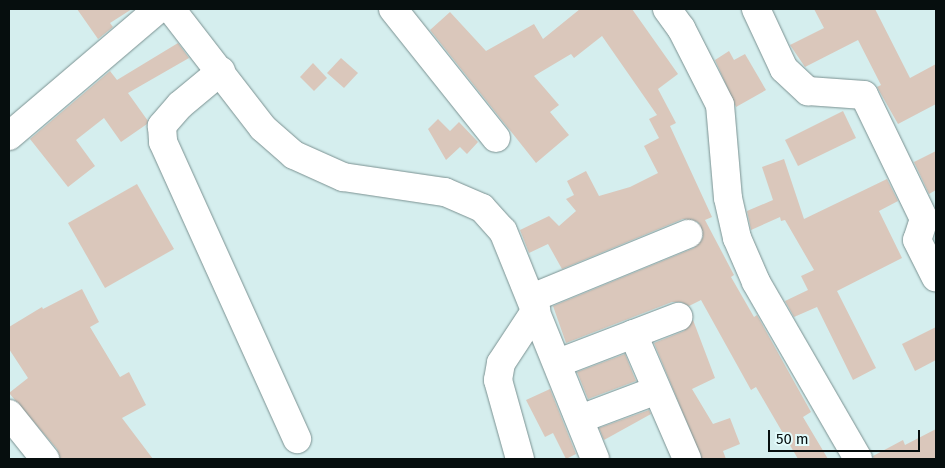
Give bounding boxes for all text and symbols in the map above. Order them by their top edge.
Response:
scale bar [770,420,922,452]
text: 50 m [776,430,809,448]

